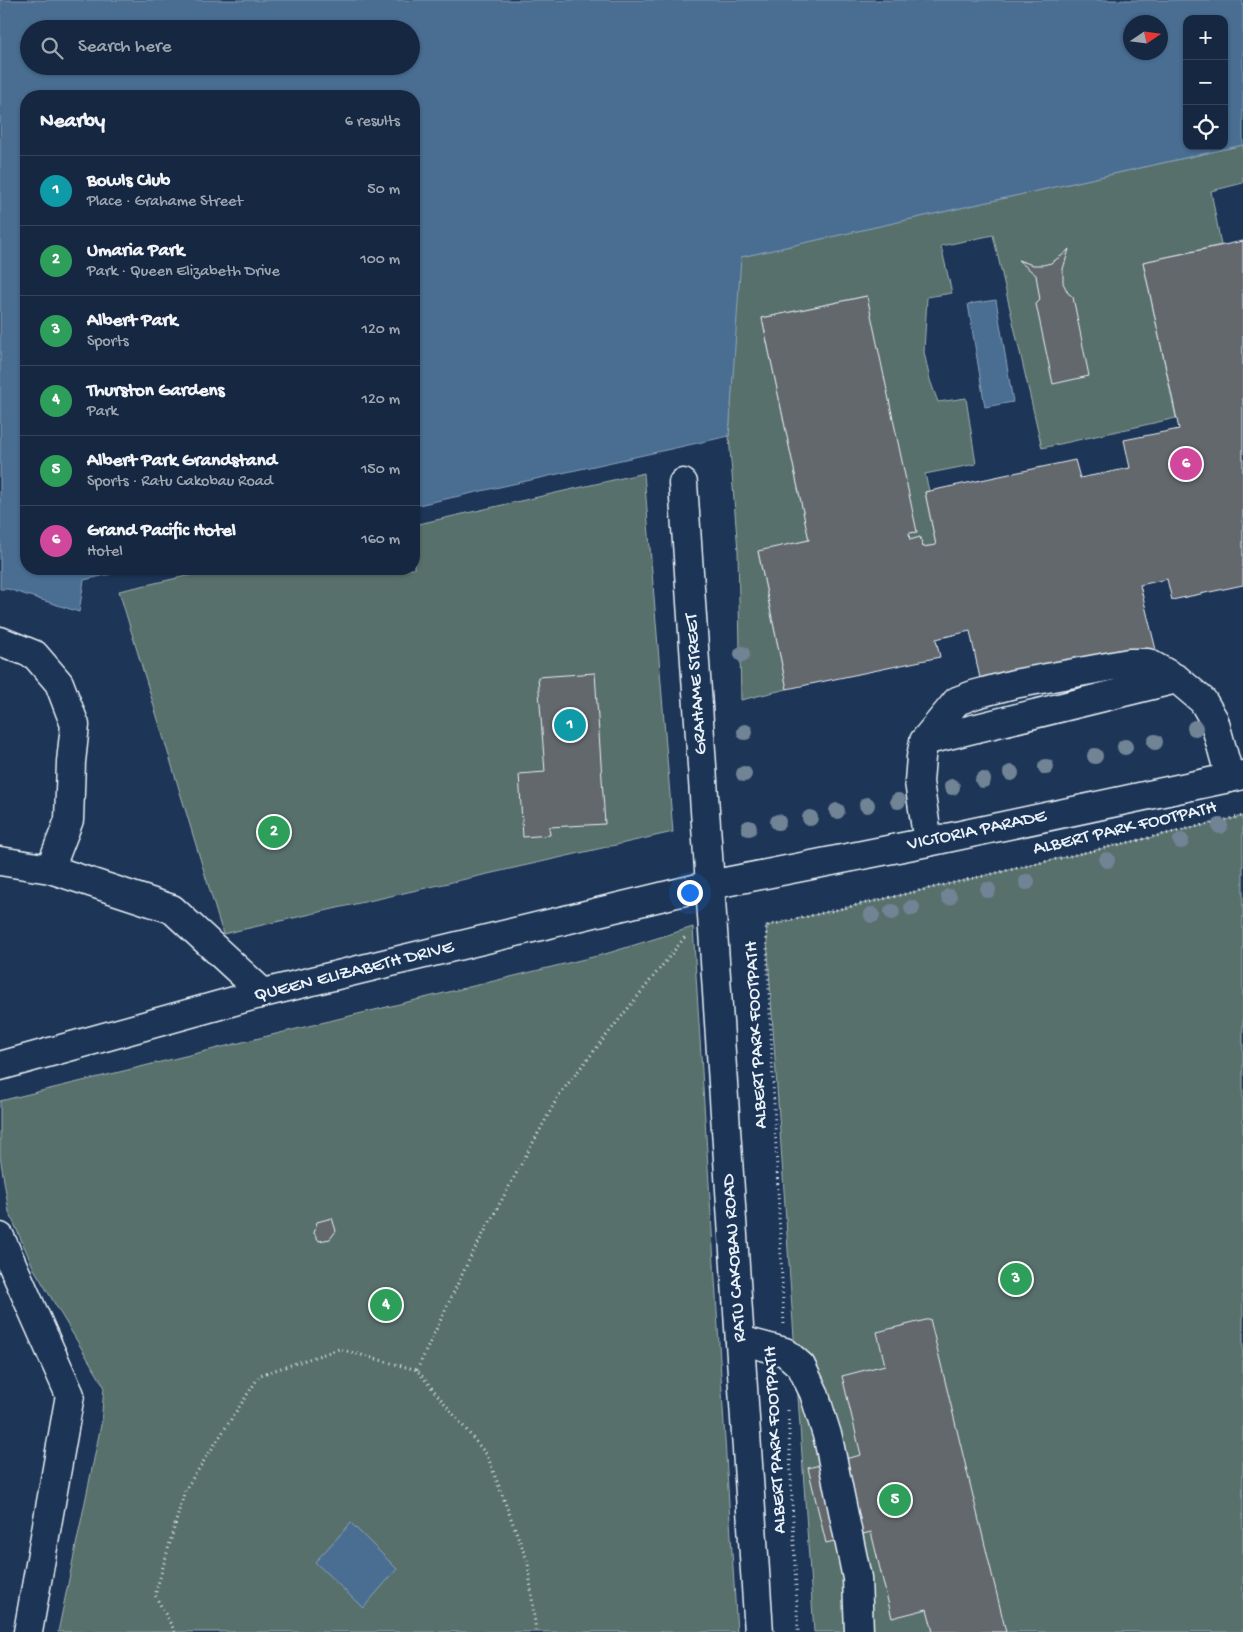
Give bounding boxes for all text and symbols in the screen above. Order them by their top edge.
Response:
north arrow [1123,15,1168,60]
map controls [1183,15,1228,150]
button: + [1183,15,1228,60]
search box [20,20,420,75]
icon: search [38,34,66,62]
text: Search here [78,36,172,59]
button: − [1183,60,1228,105]
button: locate [1183,105,1228,150]
text: Nearby [40,110,105,135]
text: 6 results [345,113,400,132]
text: Bowls Club [87,170,170,193]
text: 1 [53,181,59,200]
text: 50 m [367,181,400,200]
text: Place · Grahame Street [87,193,243,212]
text: Umaria Park [87,240,184,263]
text: 2 [52,251,60,270]
text: 100 m [360,251,400,270]
text: Park · Queen Elizabeth Drive [87,263,280,282]
text: Albert Park [87,310,177,333]
text: 3 [52,321,60,340]
text: 120 m [361,321,400,340]
text: Sports [87,333,129,352]
text: Thurston Gardens [87,380,225,403]
text: 4 [52,391,60,410]
text: 120 m [361,391,400,410]
text: Park [87,403,118,422]
pin: 6 [1170,445,1202,483]
text: Albert Park Grandstand [87,450,277,473]
text: 5 [52,461,60,480]
text: 150 m [361,461,400,480]
text: Sports · Ratu Cakobau Road [87,473,273,492]
text: Grand Pacific Hotel [87,520,236,543]
text: 6 [52,531,60,550]
text: 160 m [361,531,400,550]
text: Hotel [87,543,123,562]
street label: GRAHAME STREET [681,612,713,756]
pin: 1 [554,706,586,744]
street label: ALBERT PARK FOOTPATH [1031,797,1219,861]
street label: VICTORIA PARADE [904,805,1050,857]
pin: 2 [258,813,290,851]
your location [677,880,703,906]
street label: QUEEN ELIZABETH DRIVE [252,936,457,1008]
street label: ALBERT PARK FOOTPATH [741,940,773,1129]
street label: RATU CAKOBAU ROAD [718,1172,752,1343]
pin: 3 [1000,1260,1032,1298]
pin: 4 [370,1286,402,1324]
street label: ALBERT PARK FOOTPATH [760,1345,792,1534]
pin: 5 [879,1481,911,1519]

